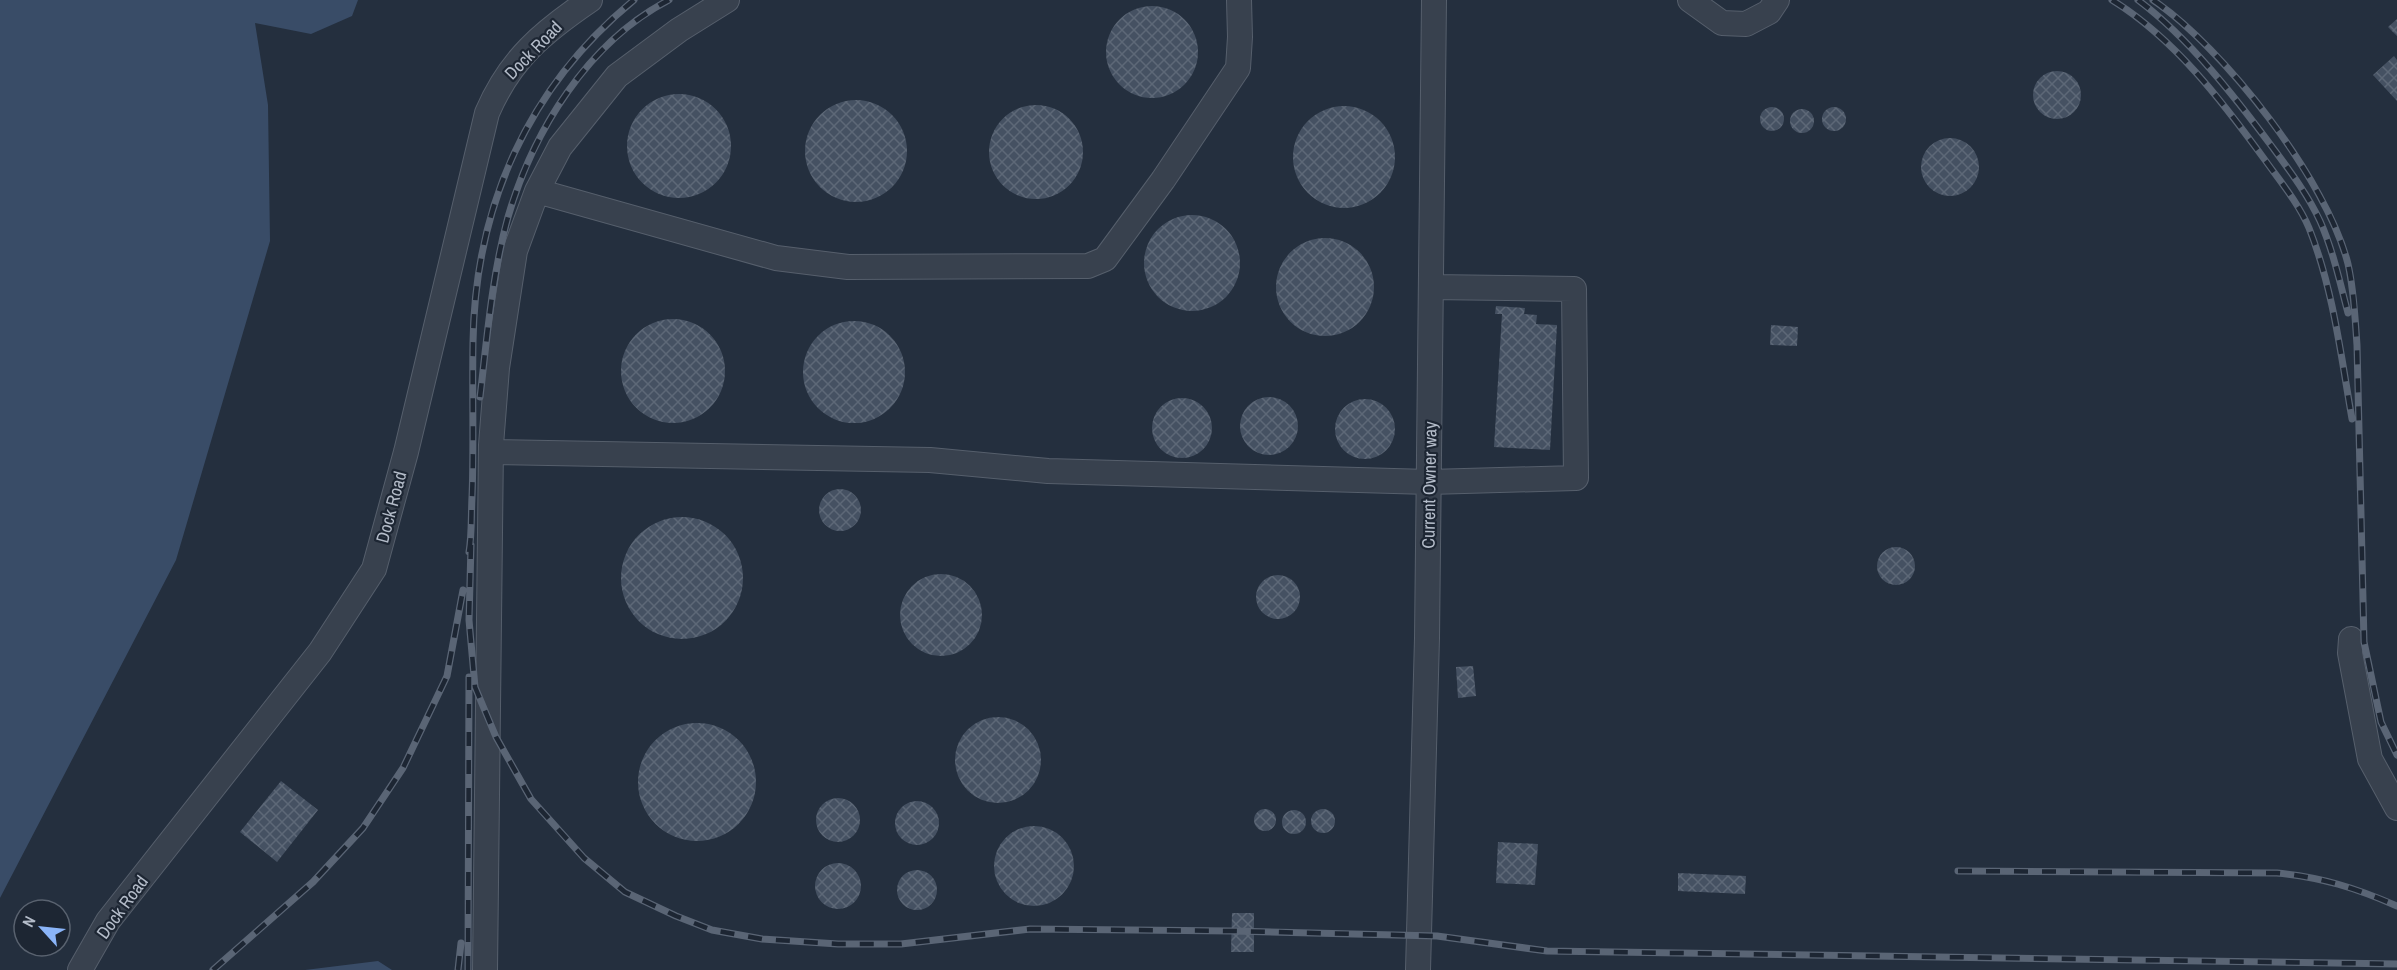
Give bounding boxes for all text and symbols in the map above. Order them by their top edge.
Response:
street label: Dock Road [499,15,567,85]
street label: Current Owner way [1415,421,1443,549]
street label: Dock Road [369,469,413,545]
street label: Dock Road [90,870,154,944]
north arrow [12,898,72,958]
text: N [17,912,41,930]

